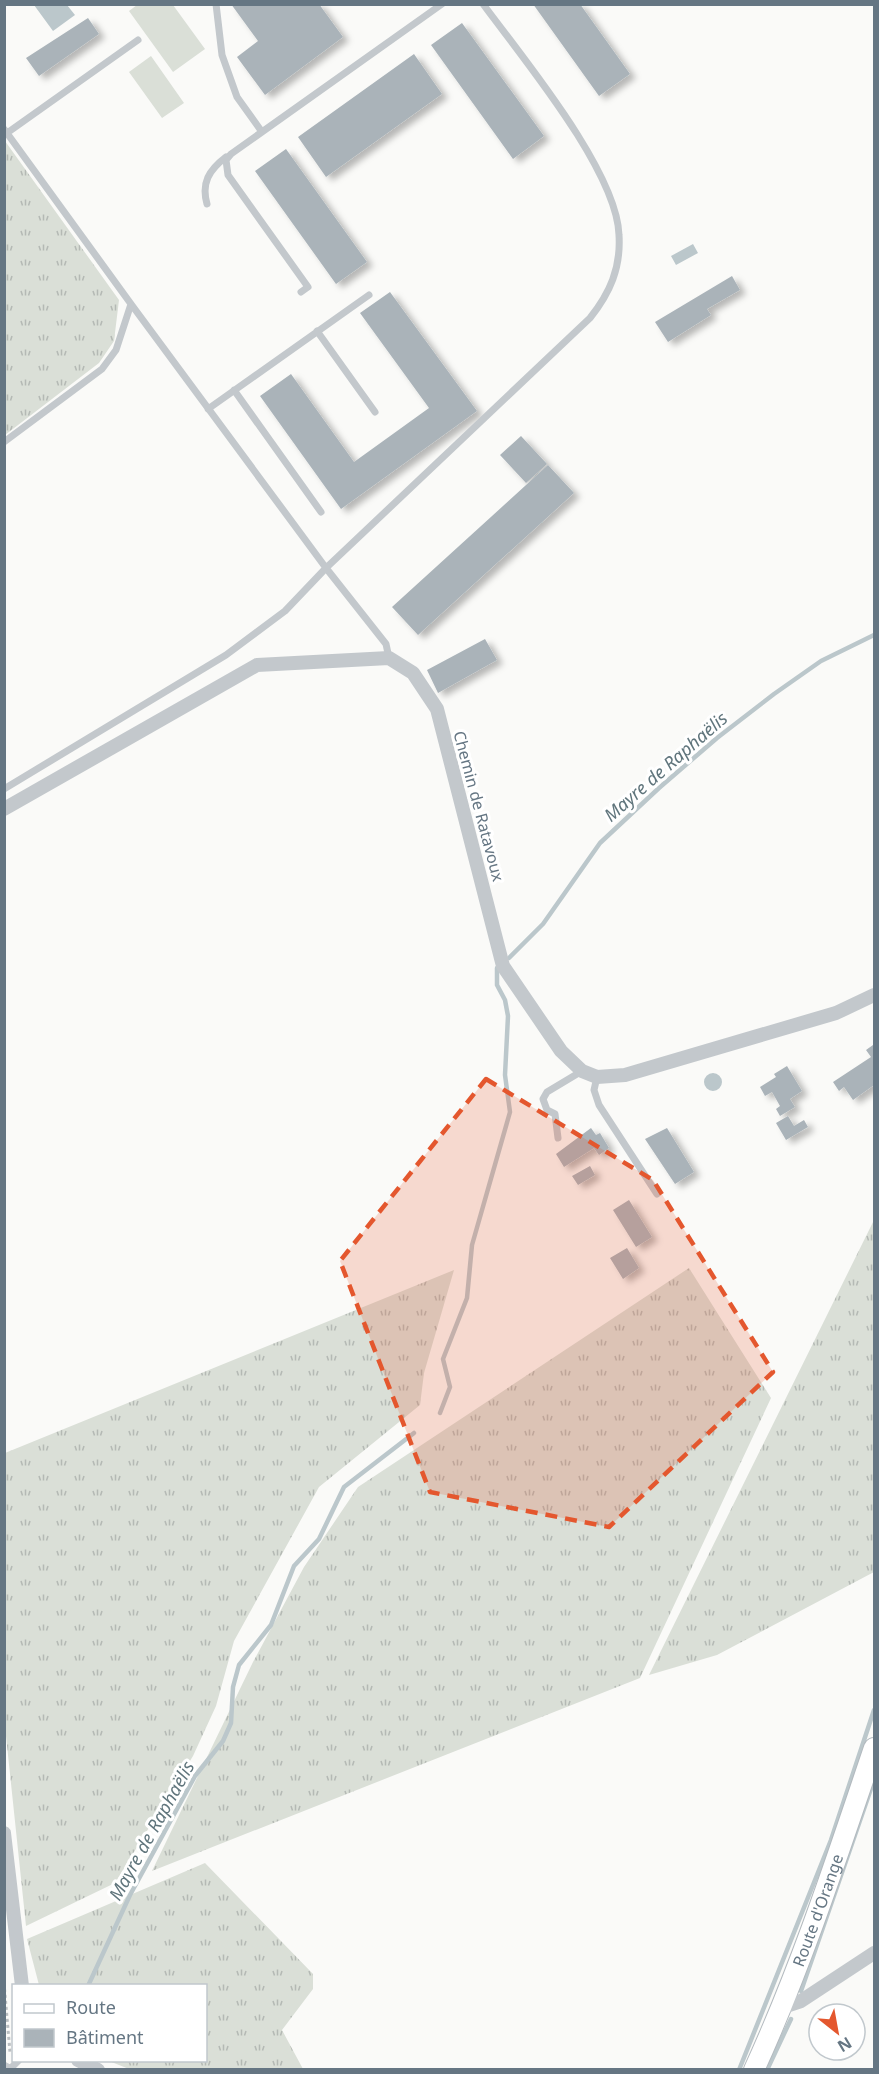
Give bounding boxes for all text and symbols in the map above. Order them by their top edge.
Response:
water label: Mayre de Raphaëlis [599,706,732,826]
street label: Chemin de Ratavoux [448,728,510,884]
water label: Mayre de Raphaëlis [103,1756,200,1905]
street label: Route d'Orange [787,1851,848,1970]
legend [12,1984,207,2062]
text: Route [66,1995,116,2019]
north arrow [807,2002,867,2062]
text: Bâtiment [66,2025,144,2049]
text: N [833,2032,856,2058]

